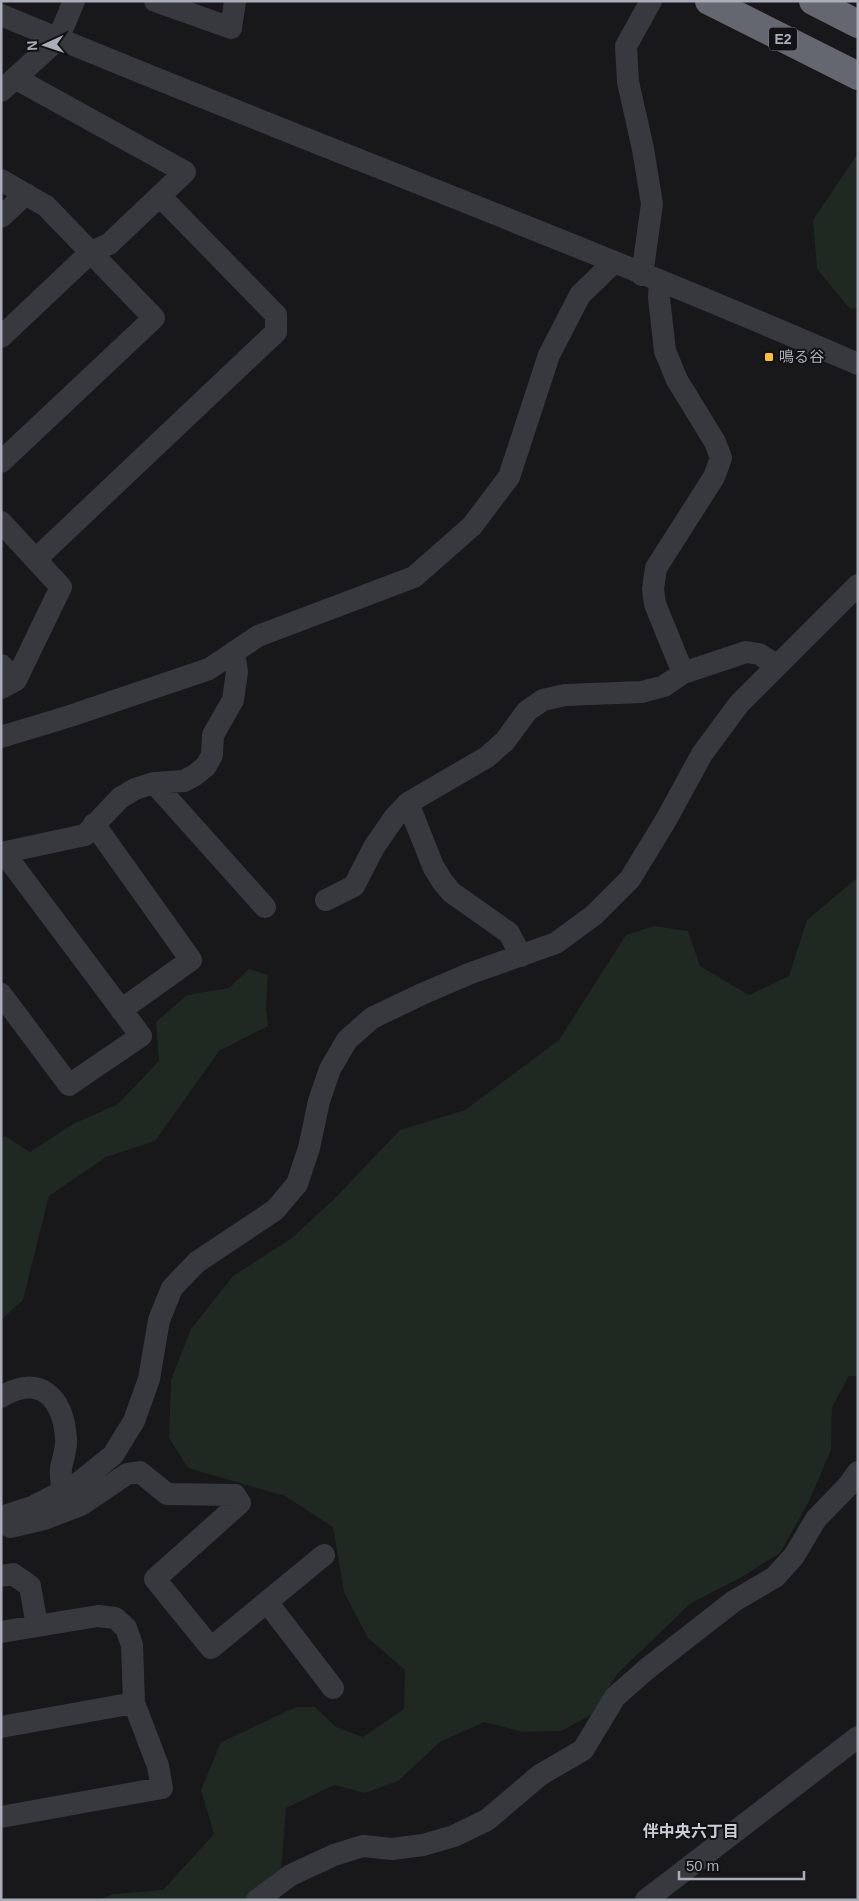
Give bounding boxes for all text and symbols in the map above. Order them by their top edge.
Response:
north arrow [20,20,70,70]
road number: E2 [769,28,797,50]
text: N [24,40,40,51]
place label: 鳴る谷 [779,348,824,365]
marker: 鳴る谷 [763,351,775,363]
district label: 伴中央六丁目 [642,1822,739,1840]
scale bar [679,1848,804,1880]
text: 50 m [686,1857,719,1874]

